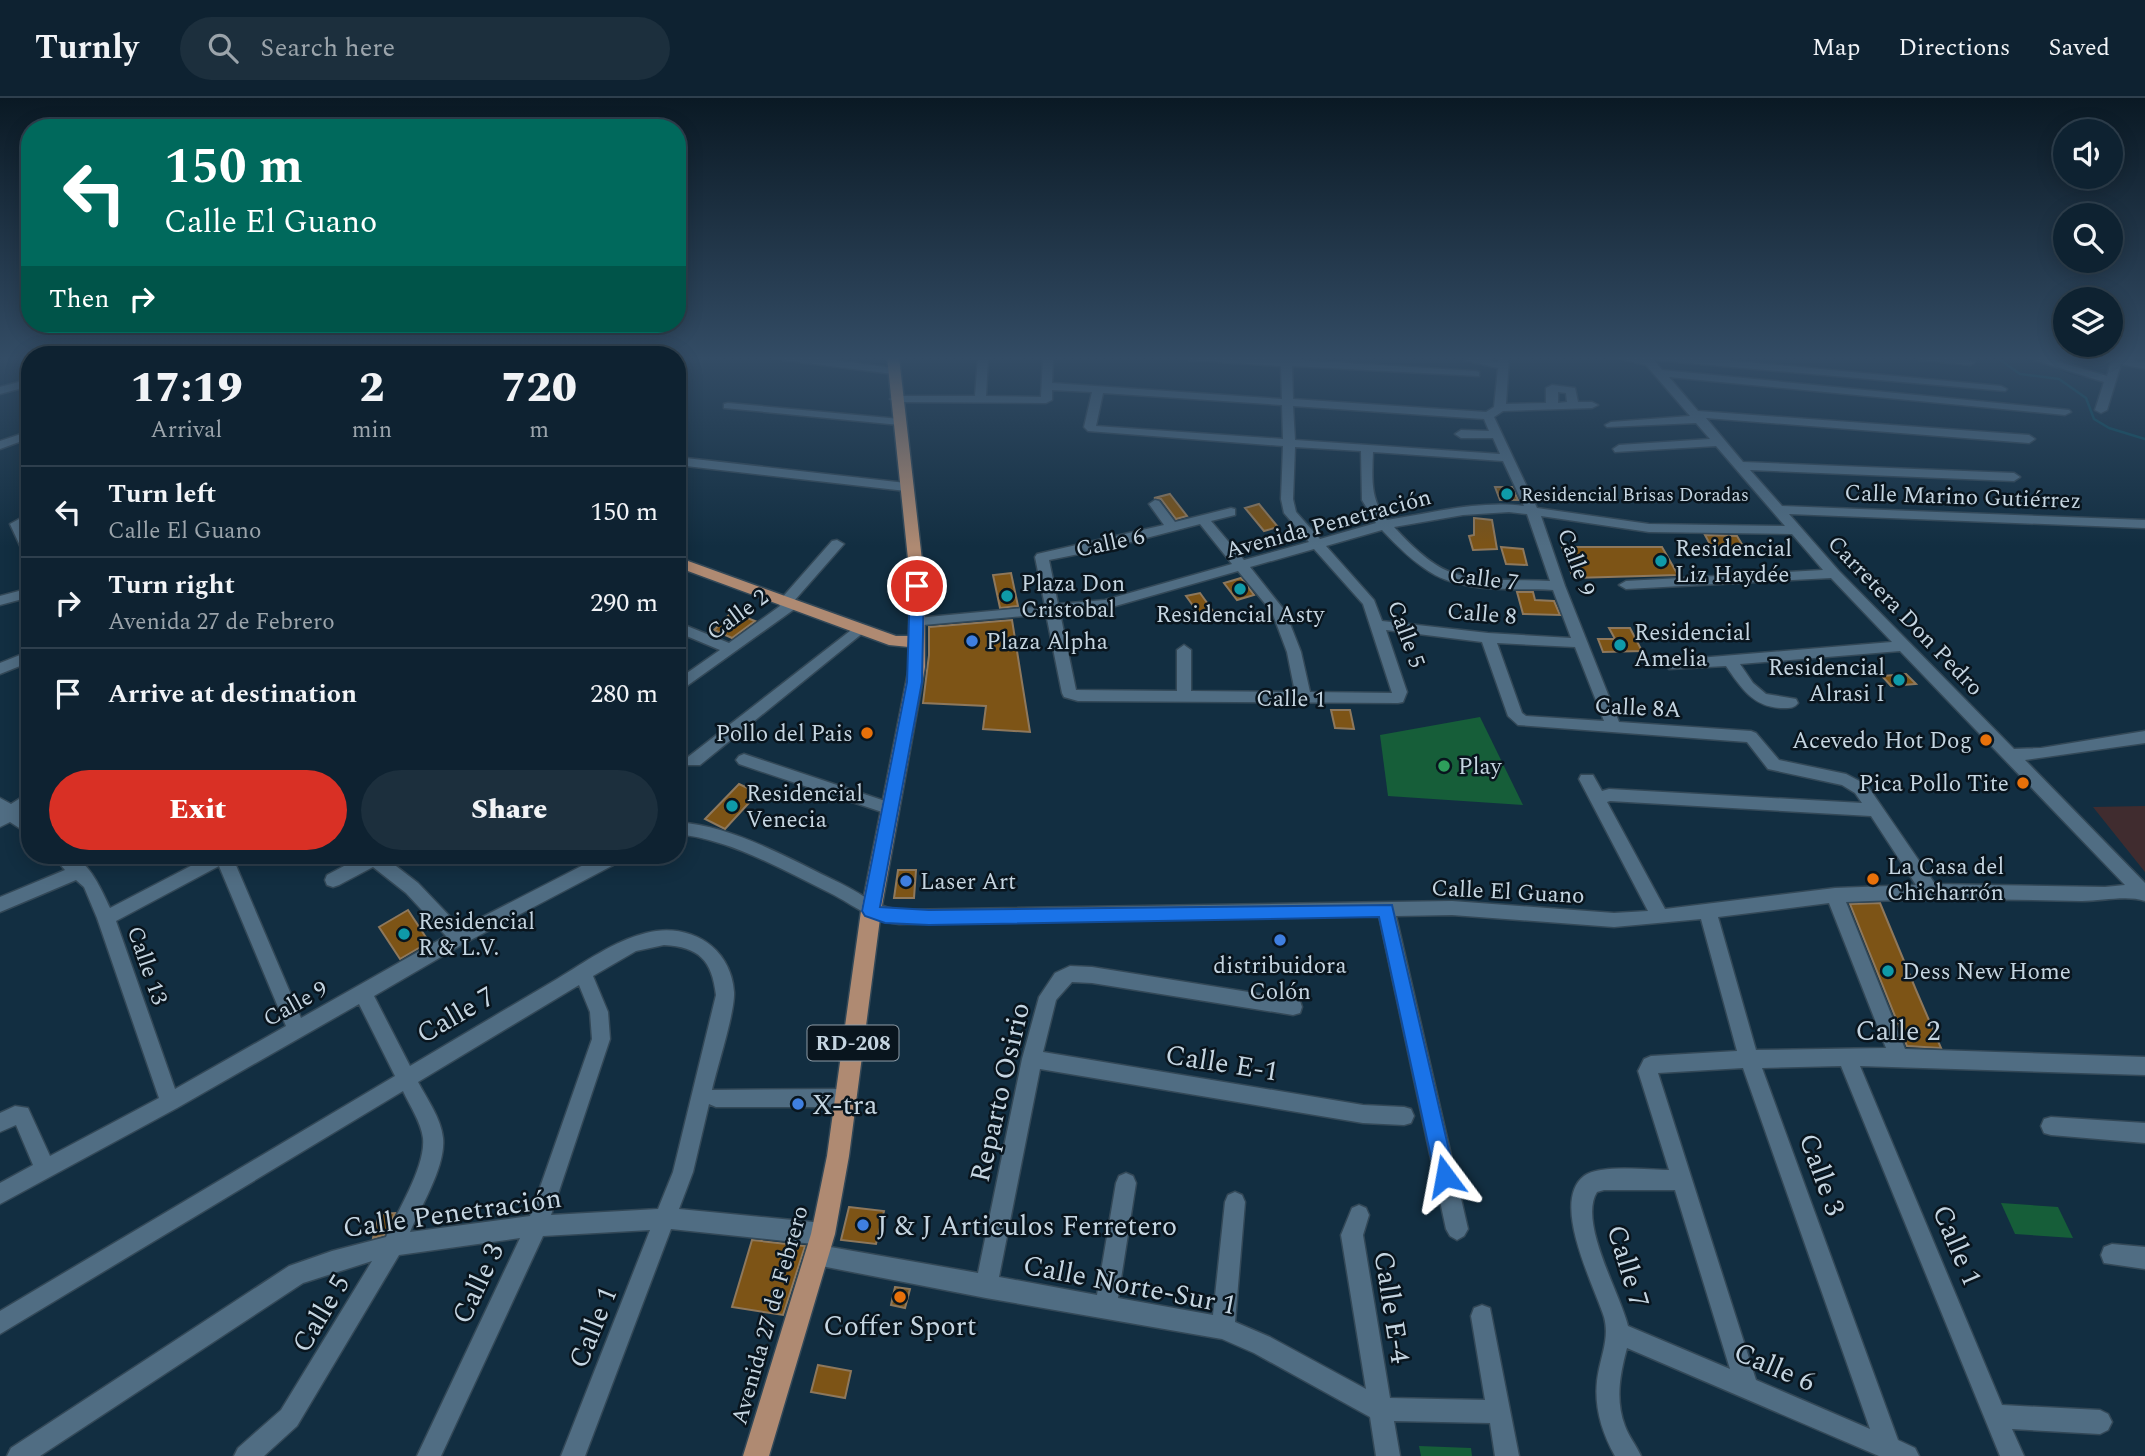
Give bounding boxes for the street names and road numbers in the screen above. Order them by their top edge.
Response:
street label: Calle Marino Gutiérrez [1844,476,2082,519]
street label: Avenida Penetración [1222,480,1435,569]
street label: Calle 6 [1073,519,1148,568]
street label: Calle 9 [1547,524,1604,601]
street label: Carretera Don Pedro [1819,528,1991,704]
street label: Calle 7 [1447,558,1521,601]
street label: Calle 2 [699,581,776,650]
street label: Calle 8 [1446,594,1518,635]
street label: Calle 5 [1377,596,1434,673]
street label: Calle 1 [1256,681,1326,718]
street label: Calle 8A [1594,689,1682,728]
street label: Calle El Guano [1430,871,1585,914]
street label: Calle 13 [117,921,176,1010]
street label: Calle 9 [257,972,335,1037]
street label: Calle 7 [408,975,503,1055]
street label: Reparto Osirio [959,998,1042,1187]
street label: Calle 2 [1856,1010,1940,1053]
road number: RD-208 [808,1026,898,1060]
street label: Calle E-1 [1162,1033,1281,1094]
street label: Calle 3 [1787,1127,1856,1222]
street label: Calle Penetración [340,1177,564,1250]
street label: Calle 1 [1920,1198,1993,1293]
street label: Avenida 27 de Febrero [722,1202,818,1429]
street label: Calle 7 [1595,1220,1661,1313]
street label: Calle 3 [441,1236,516,1331]
street label: Calle Norte-Sur 1 [1019,1244,1240,1327]
street label: Calle E-4 [1361,1248,1422,1367]
street label: Calle 5 [281,1266,362,1361]
street label: Calle 1 [558,1280,629,1375]
street label: Calle 6 [1727,1331,1822,1404]

